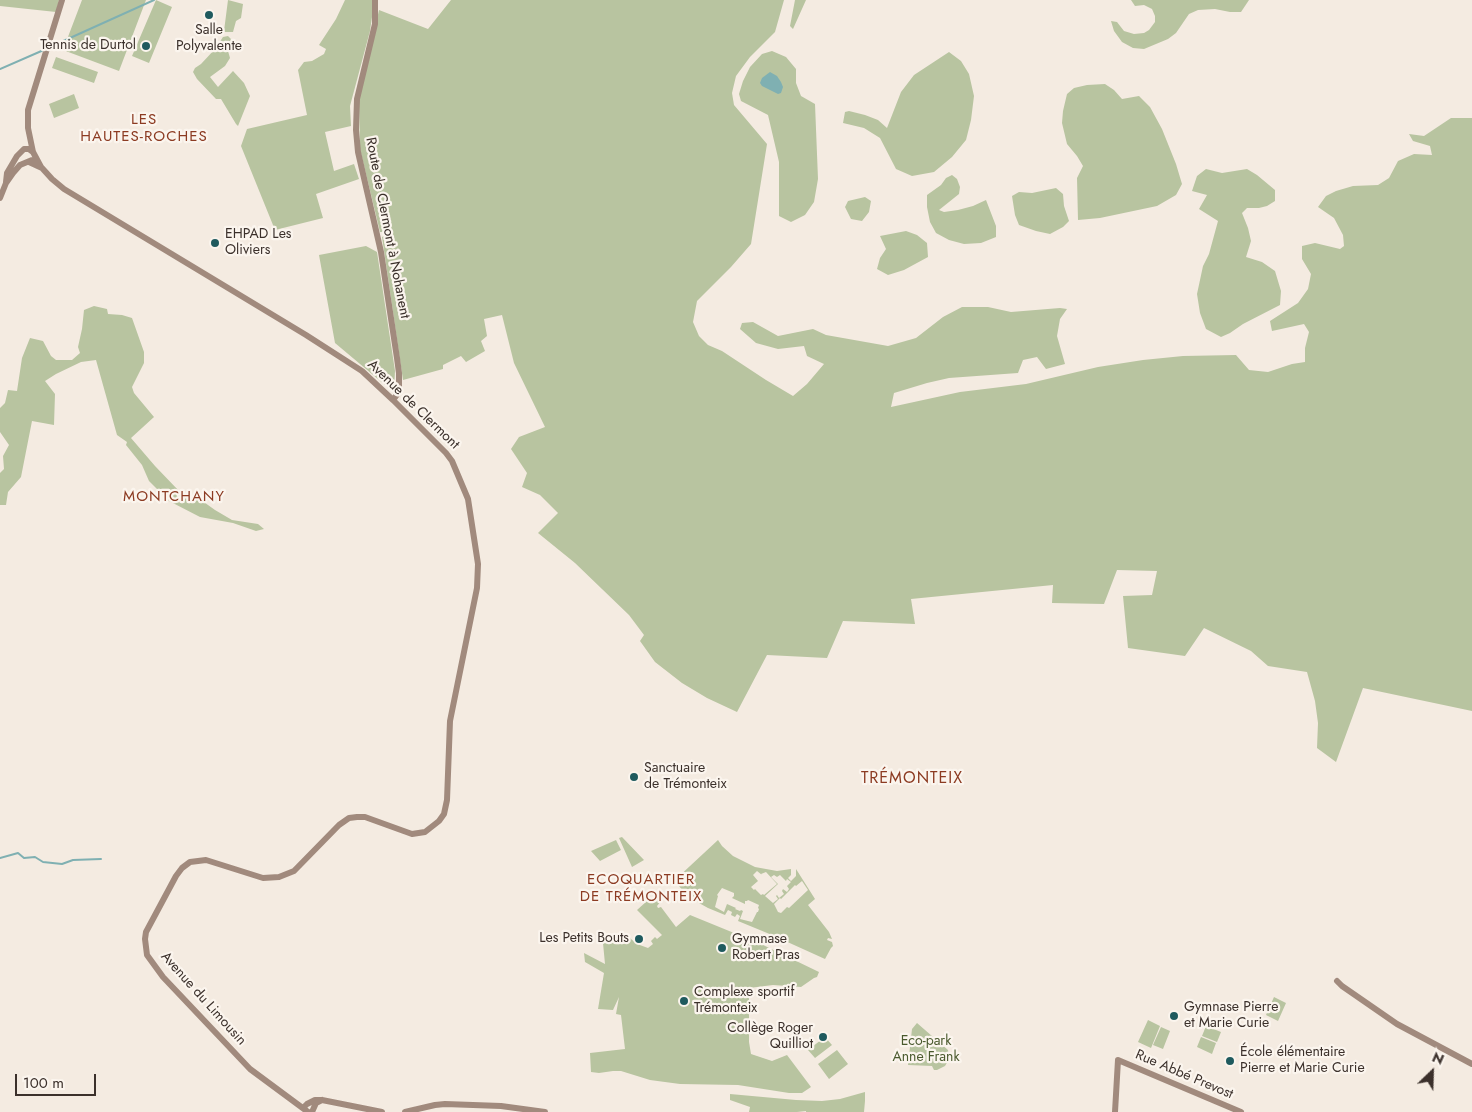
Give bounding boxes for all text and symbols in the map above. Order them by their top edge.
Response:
marker: Salle Polyvalente [203,9,215,21]
place label: Salle Polyvalente [176,23,242,56]
place label: Tennis de Durtol [40,38,136,54]
marker: Tennis de Durtol [140,40,152,52]
district label: LES HAUTES-ROCHES [79,111,209,146]
street label: Route de Clermont à Nohanent [361,136,413,320]
place label: EHPAD Les Oliviers [225,227,292,260]
marker: EHPAD Les Oliviers [209,237,221,249]
street label: Avenue de Clermont [364,357,462,453]
district label: MONTCHANY [122,488,226,506]
place label: Sanctuaire de Trémonteix [644,761,727,794]
district label: TRÉMONTEIX [860,769,964,789]
marker: Sanctuaire de Trémonteix [628,771,640,783]
district label: ECOQUARTIER DE TRÉMONTEIX [578,871,704,906]
place label: Les Petits Bouts [539,931,629,947]
place label: Gymnase Robert Pras [732,932,800,964]
marker: Les Petits Bouts [633,933,645,945]
marker: Gymnase Robert Pras [716,942,728,954]
street label: Avenue du Limousin [157,949,249,1049]
place label: Complexe sportif Trémonteix [694,985,795,1018]
marker: Complexe sportif Trémonteix [678,995,690,1007]
place label: Gymnase Pierre et Marie Curie [1184,1000,1278,1032]
marker: Gymnase Pierre et Marie Curie [1168,1010,1180,1022]
place label: Collège Roger Quilliot [727,1021,813,1054]
marker: Collège Roger Quilliot [817,1031,829,1043]
park label: Eco-park Anne Frank [892,1034,960,1066]
place label: École élémentaire Pierre et Marie Curie [1240,1045,1365,1078]
street label: Rue Abbé Prevost [1132,1047,1236,1103]
north arrow [1407,1047,1457,1097]
text: N [1429,1047,1447,1070]
marker: École élémentaire Pierre et Marie Curie [1224,1055,1236,1067]
scale bar [18,1064,99,1096]
text: 100 m [23,1072,64,1094]

